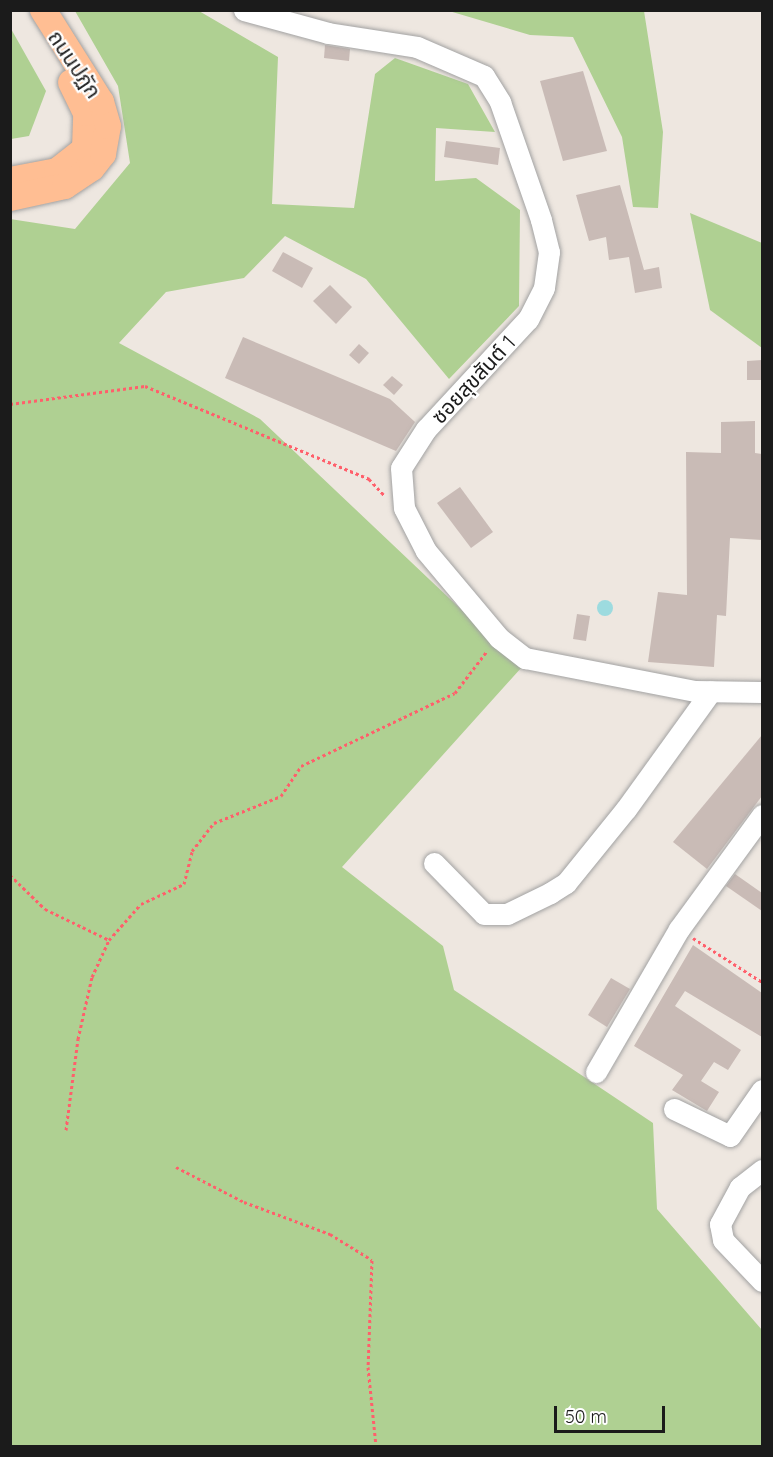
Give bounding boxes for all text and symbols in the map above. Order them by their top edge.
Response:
street label: ถนนปฏัก [43,25,107,103]
street label: ซอยสุขสันต์ 1 [426,330,520,428]
scale bar [557,1394,668,1432]
text: 50 m [565,1405,607,1428]

